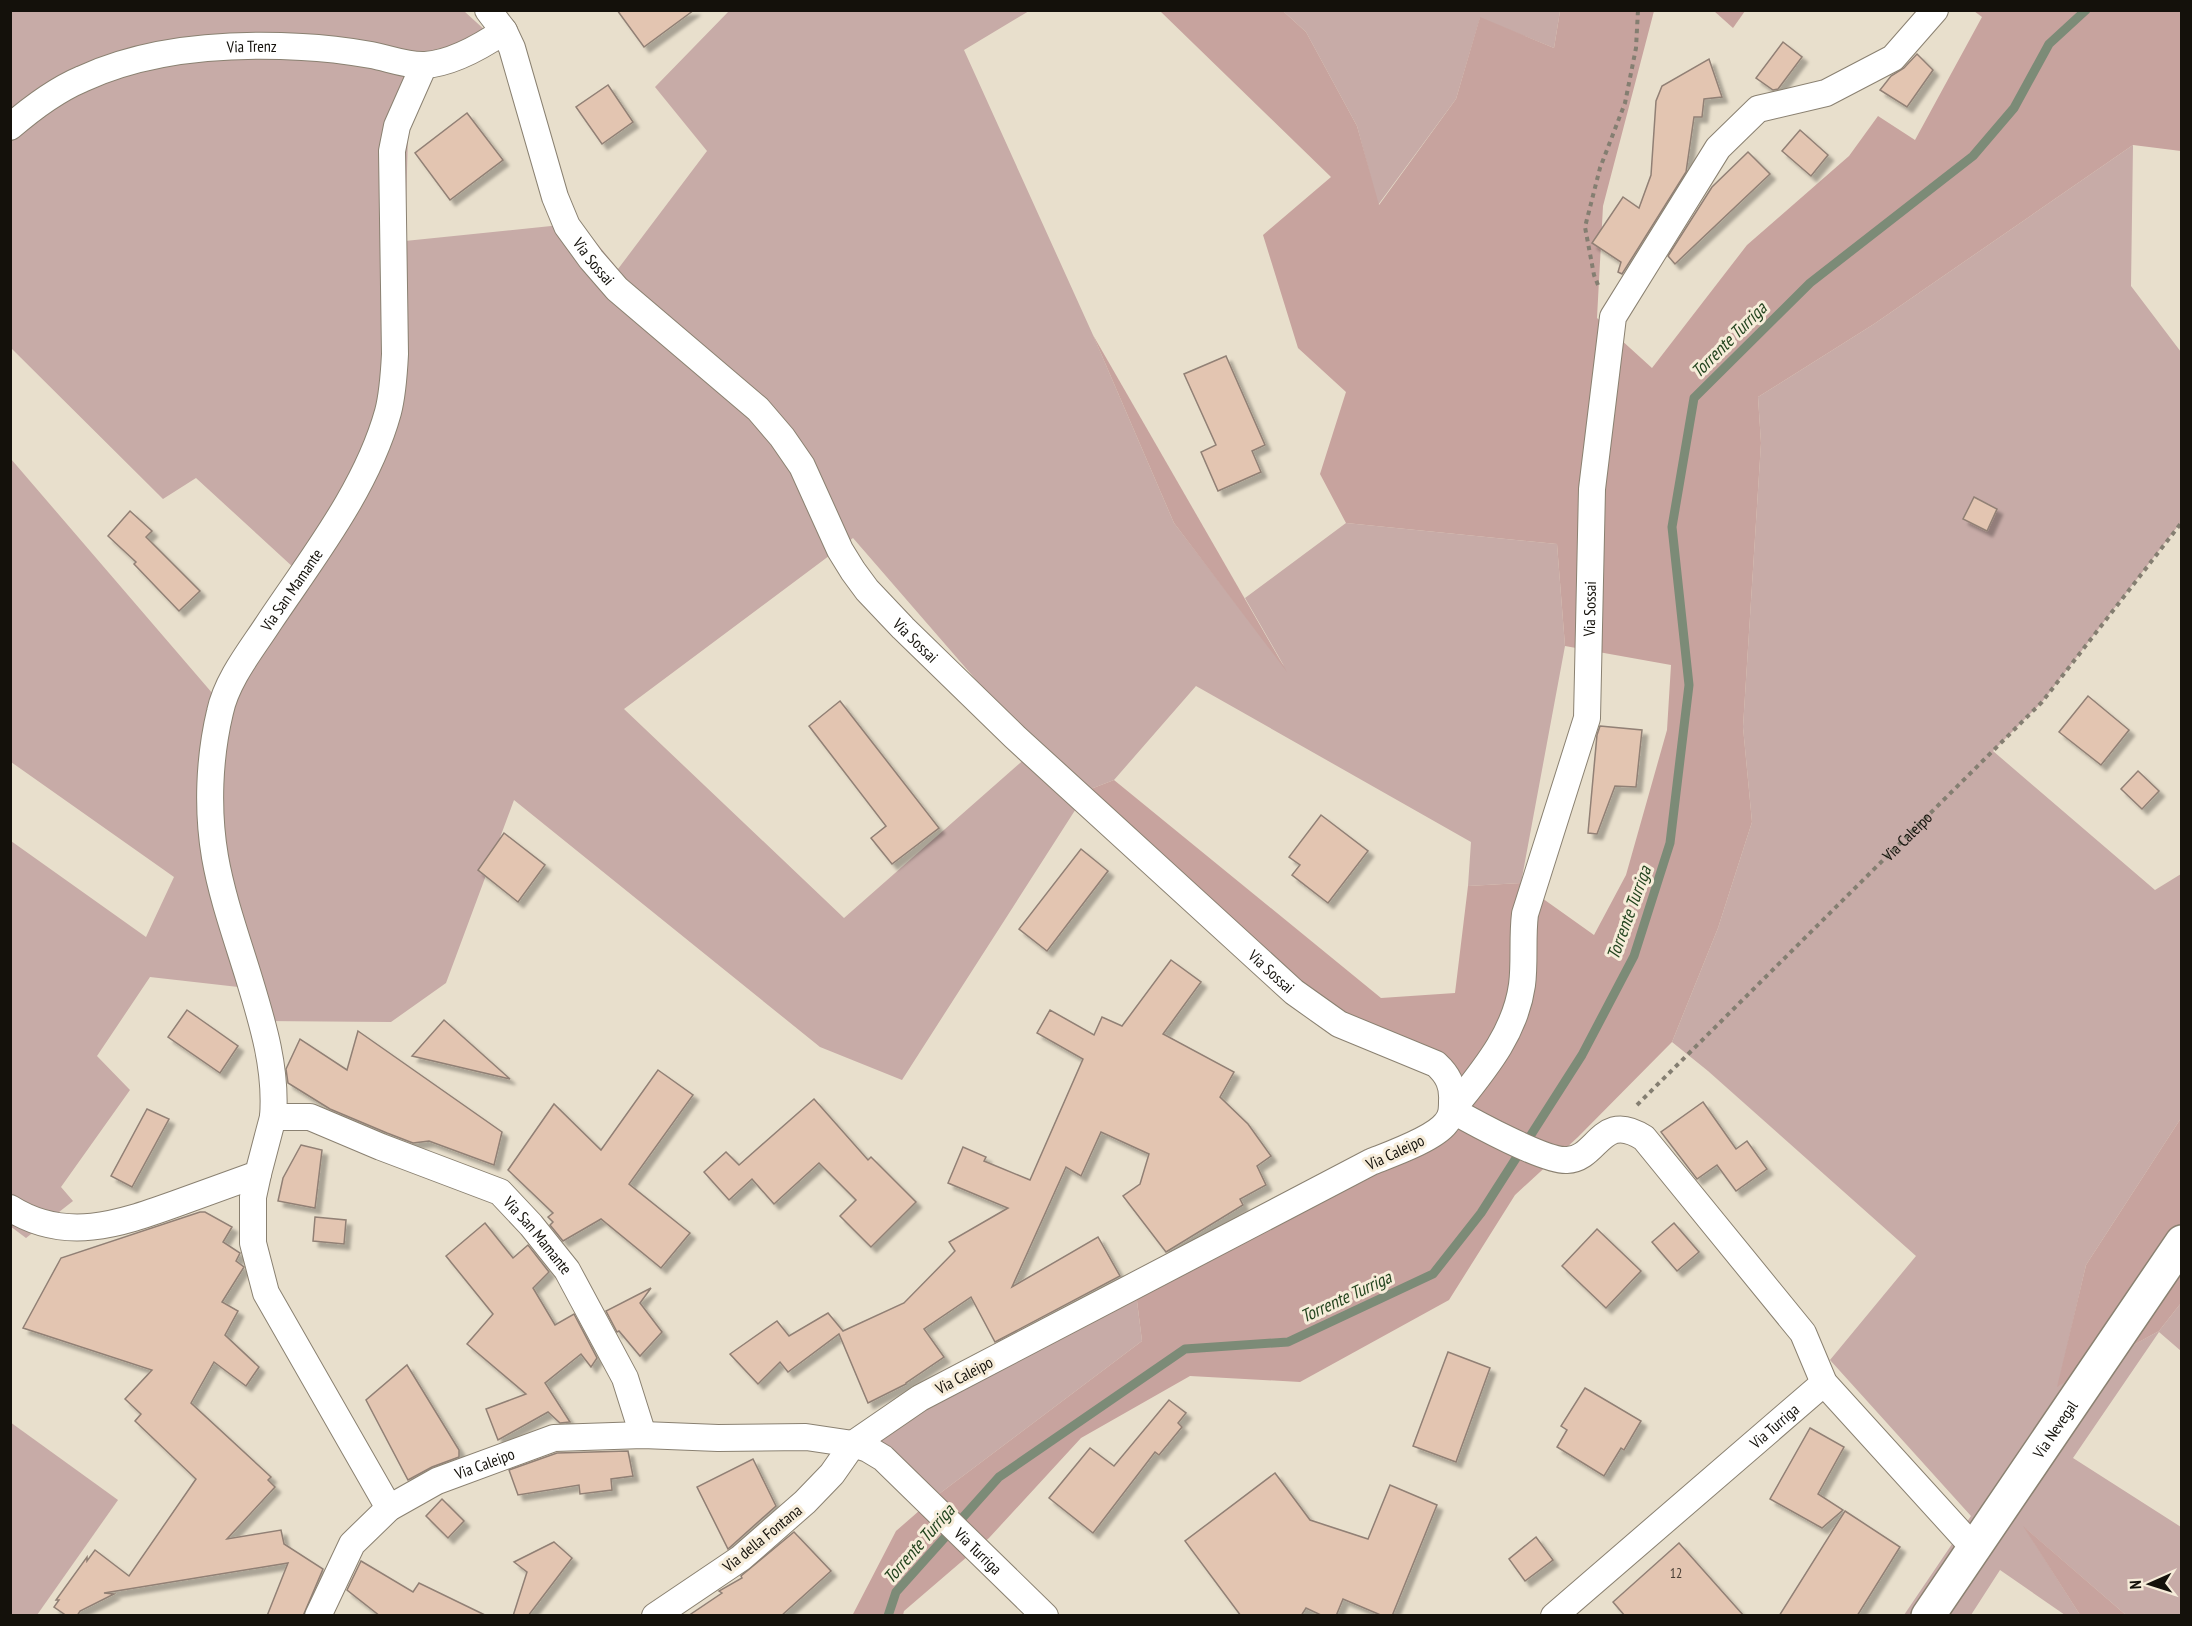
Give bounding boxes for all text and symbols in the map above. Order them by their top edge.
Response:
street label: Via Trenz [225,36,277,57]
street label: Via Sossai [568,233,619,289]
water label: Torrente Turriga [1686,296,1772,382]
street label: Via San Mamante [256,545,327,636]
street label: Via Sossai [1579,581,1600,638]
street label: Via Sossai [888,613,942,667]
street label: Via Caleipo [1877,807,1936,866]
water label: Torrente Turriga [1601,862,1656,963]
street label: Via Sossai [1244,945,1299,997]
street label: Via Caleipo [1362,1130,1427,1175]
street label: Via San Mamante [499,1191,576,1278]
water label: Torrente Turriga [1297,1265,1396,1328]
street label: Via Caleipo [931,1352,996,1399]
street label: Via Nevegal [2028,1396,2082,1463]
street label: Via Turriga [1745,1399,1803,1453]
street label: Via Caleipo [451,1443,517,1484]
water label: Torrente Turriga [878,1499,960,1588]
street label: Via della Fontana [718,1500,806,1577]
street label: Via Turriga [950,1523,1006,1579]
north arrow [2120,1554,2180,1614]
house number: 12 [1670,1564,1682,1582]
text: N [2125,1580,2145,1590]

